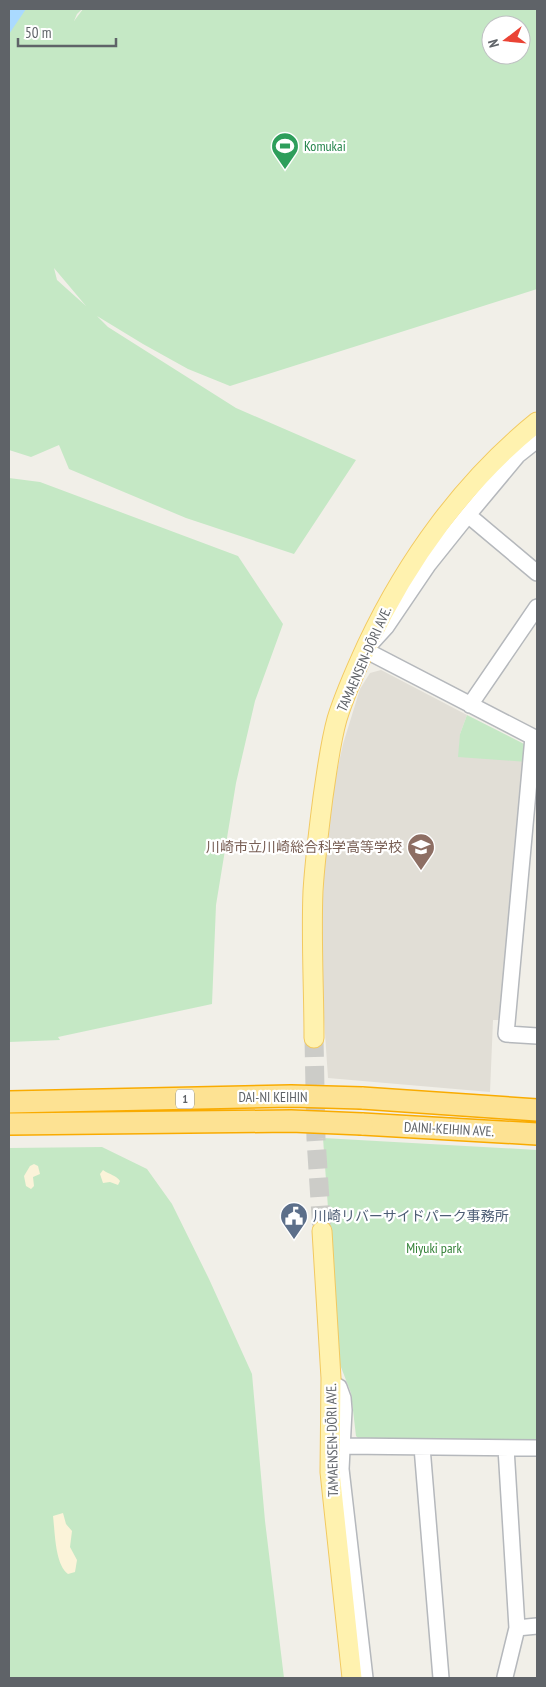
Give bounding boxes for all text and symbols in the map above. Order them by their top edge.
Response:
scale bar [18,15,115,47]
north arrow [481,15,531,65]
text: 50 m [25,23,51,42]
text: N [484,37,503,50]
sports icon: Komukai [270,131,300,170]
place label: Komukai [304,137,346,155]
street label: TAMAENSEN-DŌRI AVE. [333,604,395,714]
school or university icon: 川崎市立川崎総合科学高等学校 [406,832,436,871]
place label: 川崎市立川崎総合科学高等学校 [206,838,402,856]
street label: DAI-NI KEIHIN [238,1088,308,1106]
road number: 1 [176,1090,194,1108]
street label: DAINI-KEIHIN AVE. [404,1118,494,1140]
public building icon: 川崎リバーサイドパーク事務所 [279,1201,309,1240]
place label: 川崎リバーサイドパーク事務所 [313,1207,509,1225]
park label: Miyuki park [406,1239,462,1257]
street label: TAMAENSEN-DŌRI AVE. [322,1383,342,1497]

